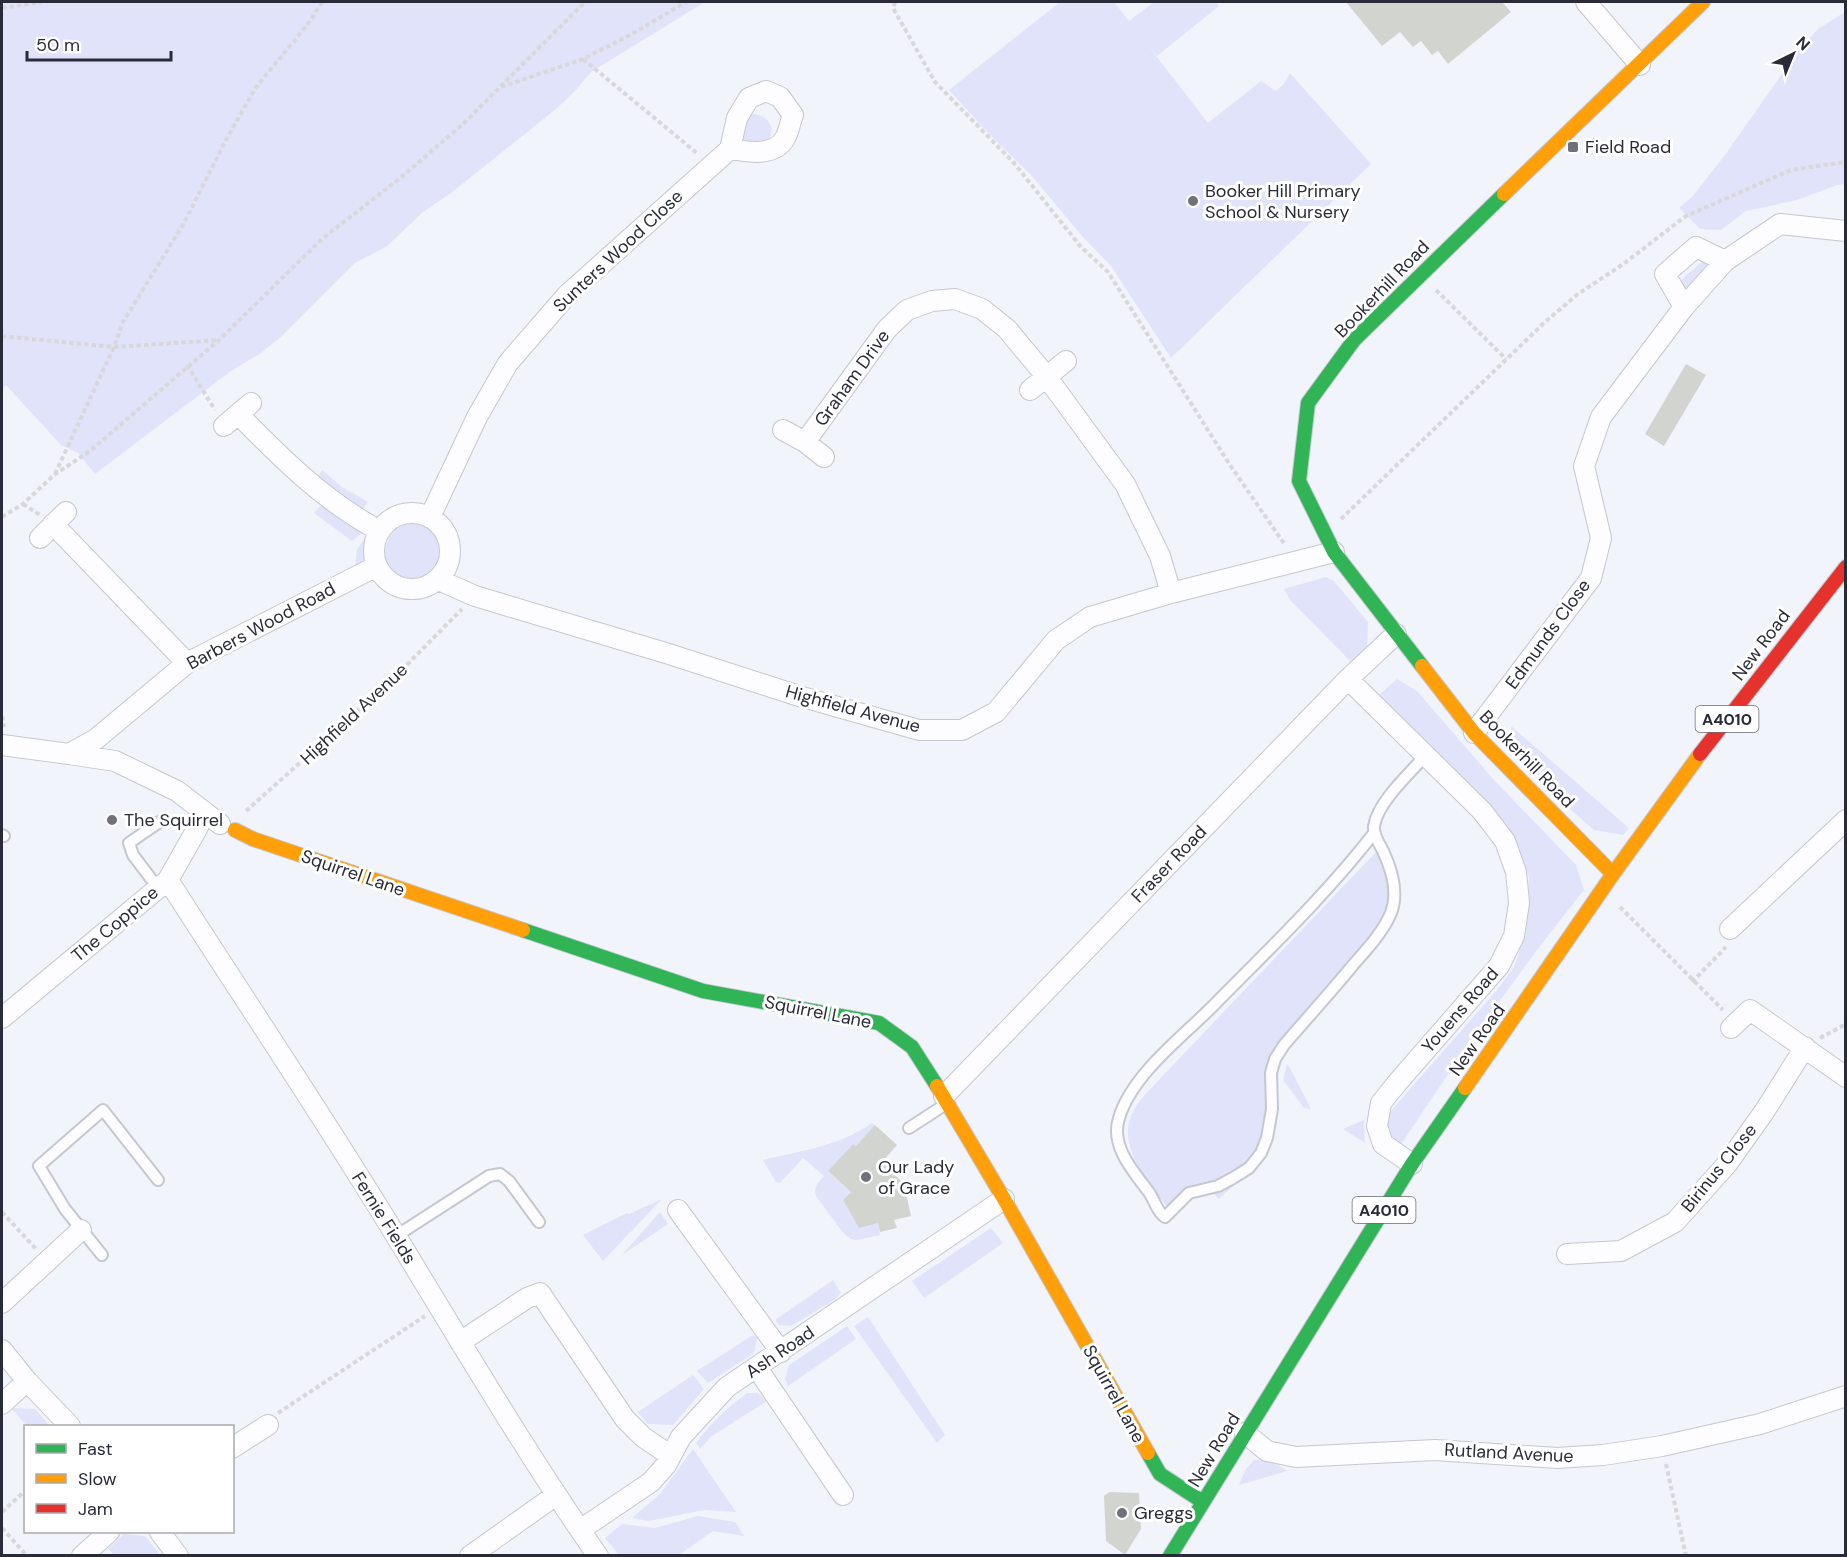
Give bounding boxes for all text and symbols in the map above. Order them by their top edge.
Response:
scale bar [27,24,171,62]
north arrow [1763,24,1823,84]
text: N [1791,32,1814,55]
text: 50 m [36,33,80,57]
place label: Field Road [1585,135,1671,159]
marker: Field Road [1566,140,1580,154]
place label: Booker Hill Primary School & Nursery [1205,179,1361,224]
street label: Sunters Wood Close [548,184,688,318]
marker: Booker Hill Primary School & Nursery [1186,194,1200,208]
street label: Bookerhill Road [1329,235,1435,343]
street label: Graham Drive [809,325,895,431]
street label: Edmunds Close [1500,574,1596,694]
street label: Barbers Wood Road [182,577,340,675]
street label: New Road [1727,605,1795,685]
street label: Highfield Avenue [295,658,413,770]
street label: Highfield Avenue [783,679,923,739]
street label: Bookerhill Road [1474,705,1580,813]
road number: A4010 [1696,706,1758,732]
place label: The Squirrel [124,808,223,832]
marker: The Squirrel [105,813,119,827]
street label: Fraser Road [1126,820,1212,908]
street label: Squirrel Lane [298,844,408,902]
street label: The Coppice [67,881,163,967]
street label: Youens Road [1416,962,1504,1058]
street label: Squirrel Lane [763,990,873,1034]
street label: New Road [1443,999,1511,1081]
street label: Birinus Close [1676,1119,1762,1217]
place label: Our Lady of Grace [878,1155,954,1200]
street label: Fernie Fields [346,1167,422,1269]
marker: Our Lady of Grace [859,1170,873,1184]
road number: A4010 [1352,1197,1416,1223]
street label: Ash Road [741,1320,819,1384]
street label: Squirrel Lane [1077,1341,1151,1447]
street label: New Road [1182,1408,1246,1492]
legend [24,1425,234,1533]
text: Fast [78,1437,113,1461]
street label: Rutland Avenue [1444,1438,1574,1468]
text: Slow [78,1467,117,1491]
text: Jam [78,1497,113,1521]
place label: Greggs [1134,1501,1193,1525]
marker: Greggs [1115,1506,1129,1520]

